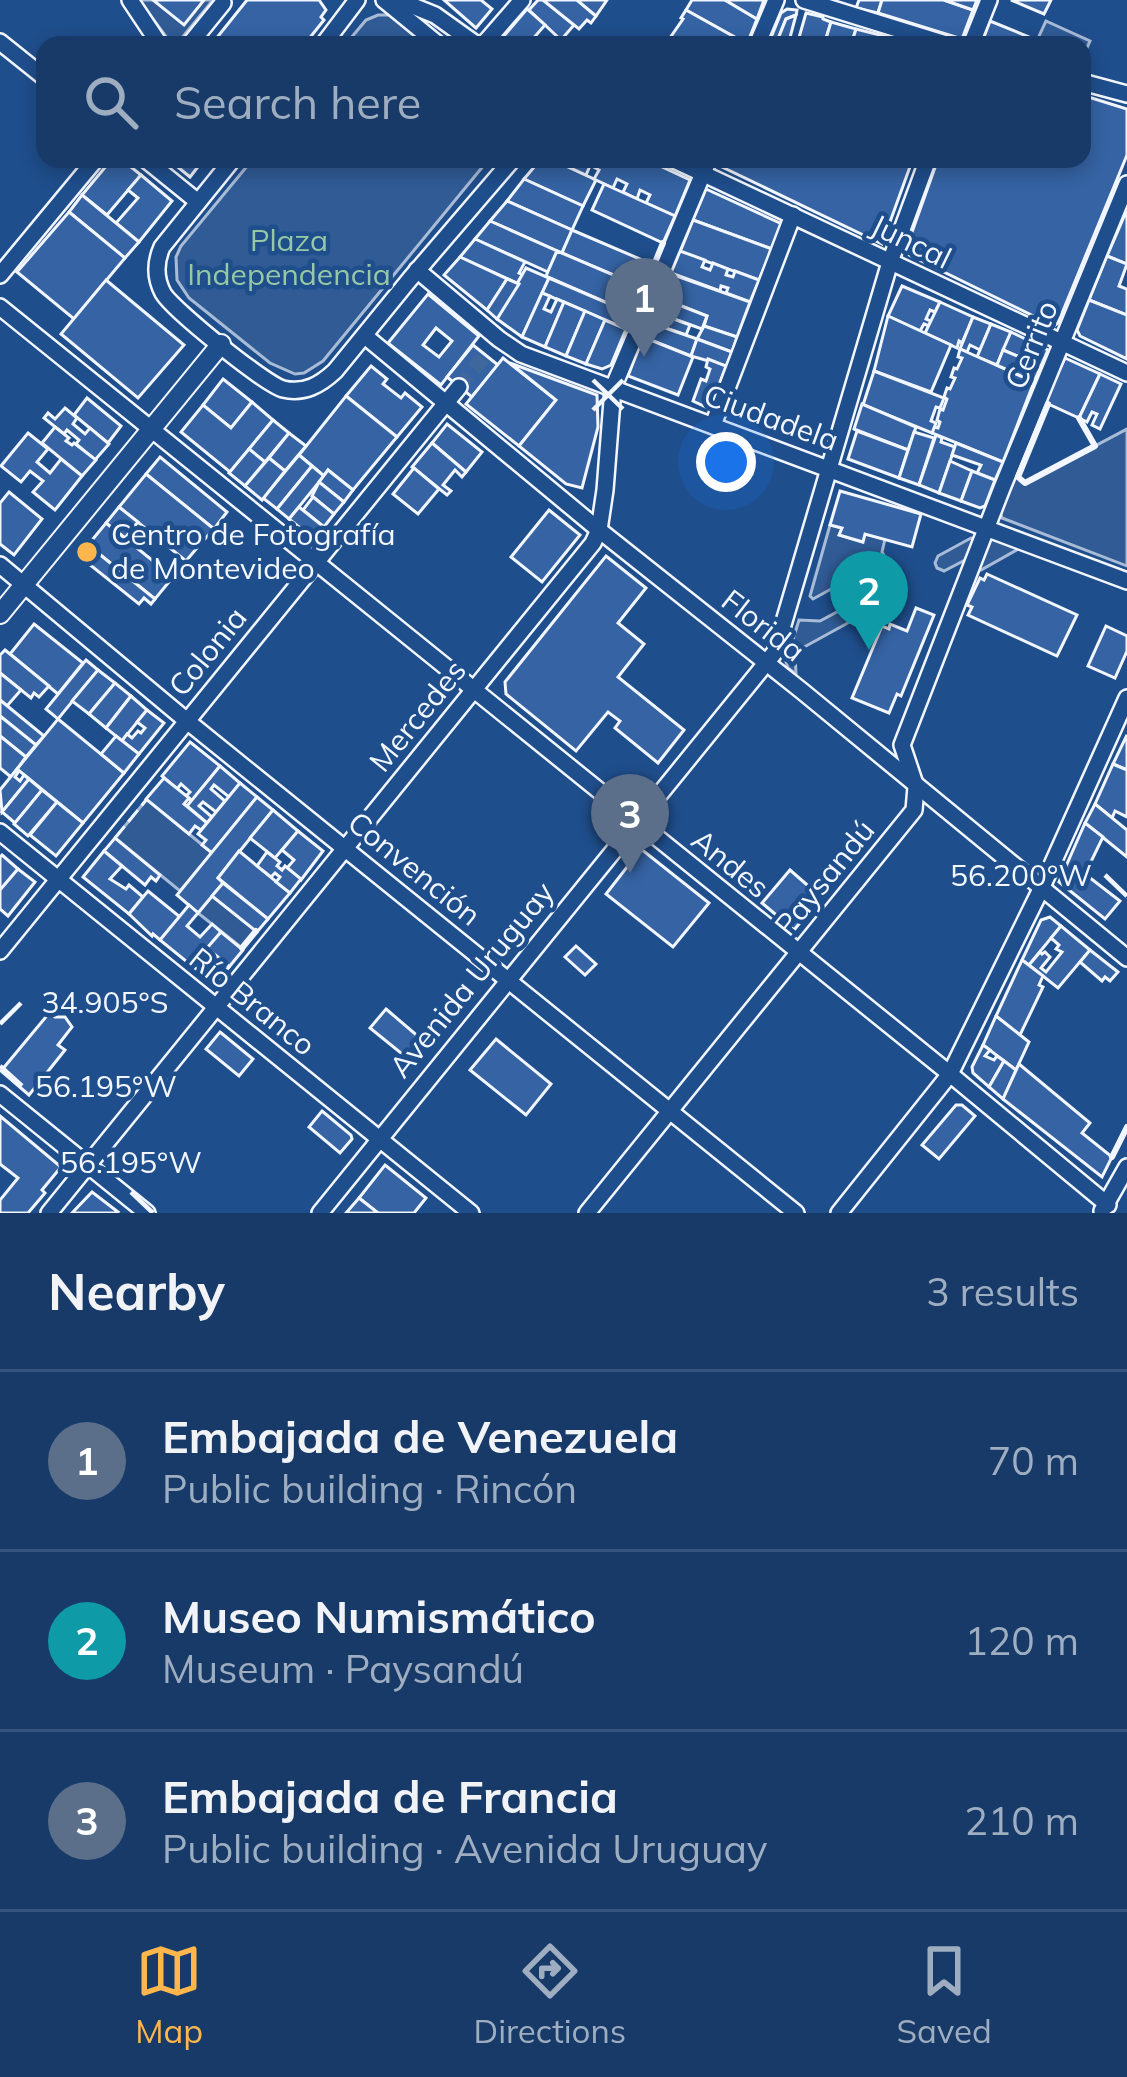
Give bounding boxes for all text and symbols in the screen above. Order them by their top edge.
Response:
search box [36,36,1091,168]
icon: search [78,69,144,135]
text: Search here [174,74,421,130]
street label: Juncal [865,205,958,277]
park label: Plaza Independencia [187,221,391,293]
pin: 1 [605,258,683,357]
street label: Cerrito [996,295,1066,394]
street label: Ciudadela [699,375,844,459]
your location [696,432,756,492]
place label: Centro de Fotografía de Montevideo [111,515,396,587]
marker: Centro de Fotografía de Montevideo [74,539,100,565]
pin: 2 [830,551,908,650]
street label: Florida [714,581,813,669]
street label: Colonia [160,599,255,704]
street label: Mercedes [361,652,474,779]
pin: 3 [591,774,669,873]
street label: Convención [340,803,489,933]
street label: Paysandú [766,812,882,943]
street label: Andes [684,821,777,906]
text: 56.200°W [950,856,1092,894]
street label: Avenida Uruguay [381,874,562,1085]
street label: Río Branco [182,939,323,1064]
text: 34.905°S [42,983,168,1021]
text: 56.195°W [35,1067,177,1105]
text: 56.195°W [60,1143,202,1181]
text: Nearby [48,1259,225,1323]
text: 3 results [926,1267,1079,1316]
text: Embajada de Venezuela [162,1408,678,1464]
text: 1 [75,1436,99,1485]
text: 70 m [988,1436,1079,1485]
text: Public building · Rincón [162,1464,577,1513]
text: Museo Numismático [162,1588,596,1644]
text: 2 [75,1616,99,1665]
text: 120 m [964,1616,1079,1665]
text: Museum · Paysandú [162,1644,524,1693]
text: Embajada de Francia [162,1768,618,1824]
text: 3 [75,1796,99,1845]
text: 210 m [964,1796,1079,1845]
text: Public building · Avenida Uruguay [162,1824,767,1873]
tab: Map [135,1938,203,2051]
tab: Directions [474,1938,626,2051]
tab: Saved [897,1938,992,2051]

